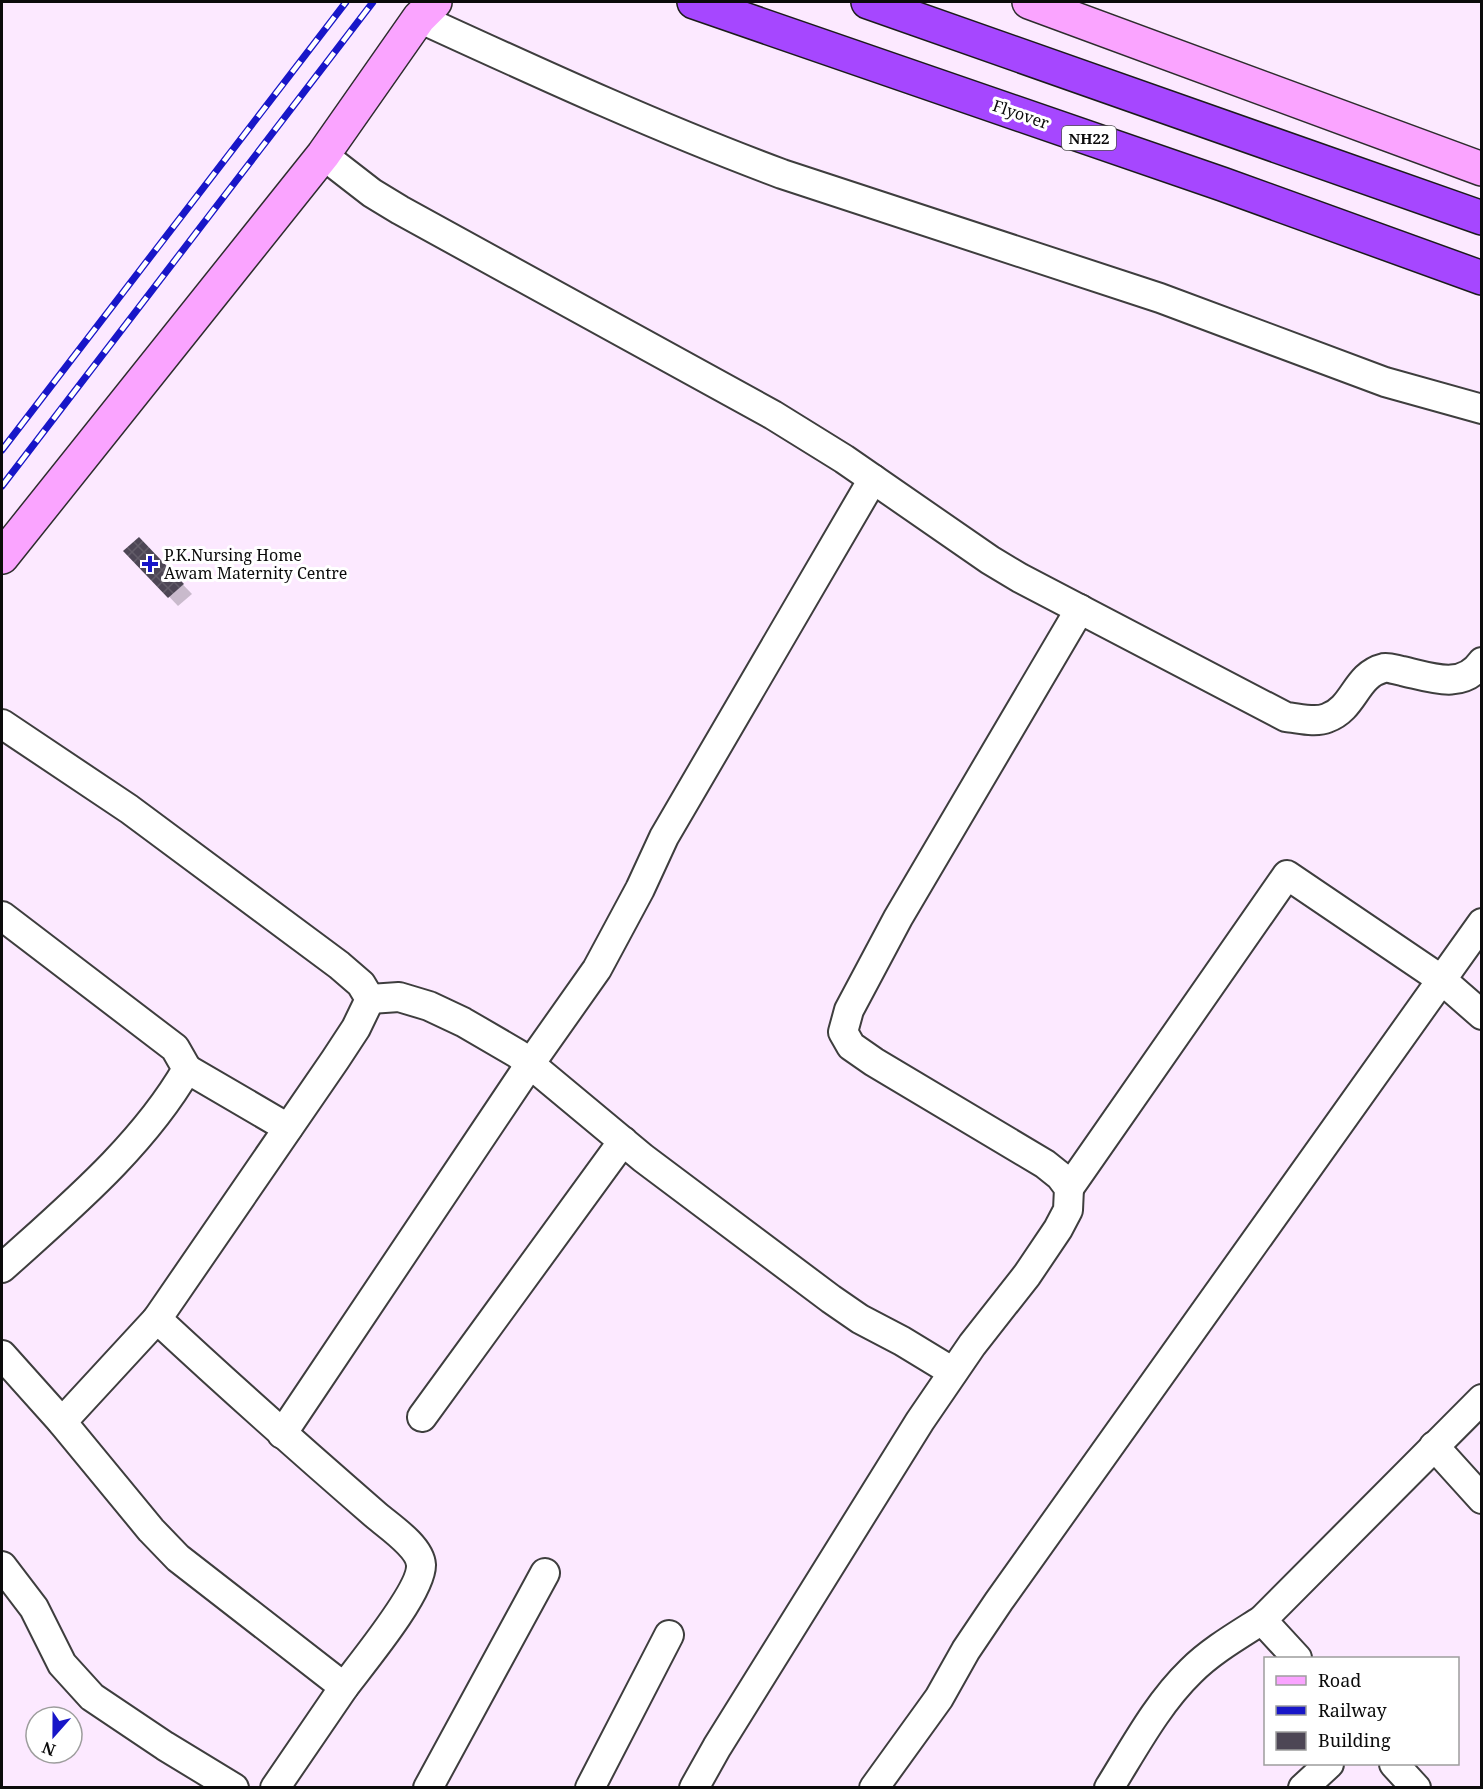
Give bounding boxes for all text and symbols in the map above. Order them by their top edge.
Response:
street label: Flyover [990,94,1052,134]
road number: NH22 [1062,126,1116,150]
place label: P.K.Nursing Home Awam Maternity Centre [164,544,347,584]
marker: P.K.Nursing Home Awam Maternity Centre [141,555,159,573]
legend [1264,1657,1459,1765]
text: Road [1318,1668,1361,1692]
text: Railway [1318,1698,1388,1722]
north arrow [24,1705,84,1765]
text: Building [1318,1728,1391,1752]
text: N [38,1736,58,1762]

